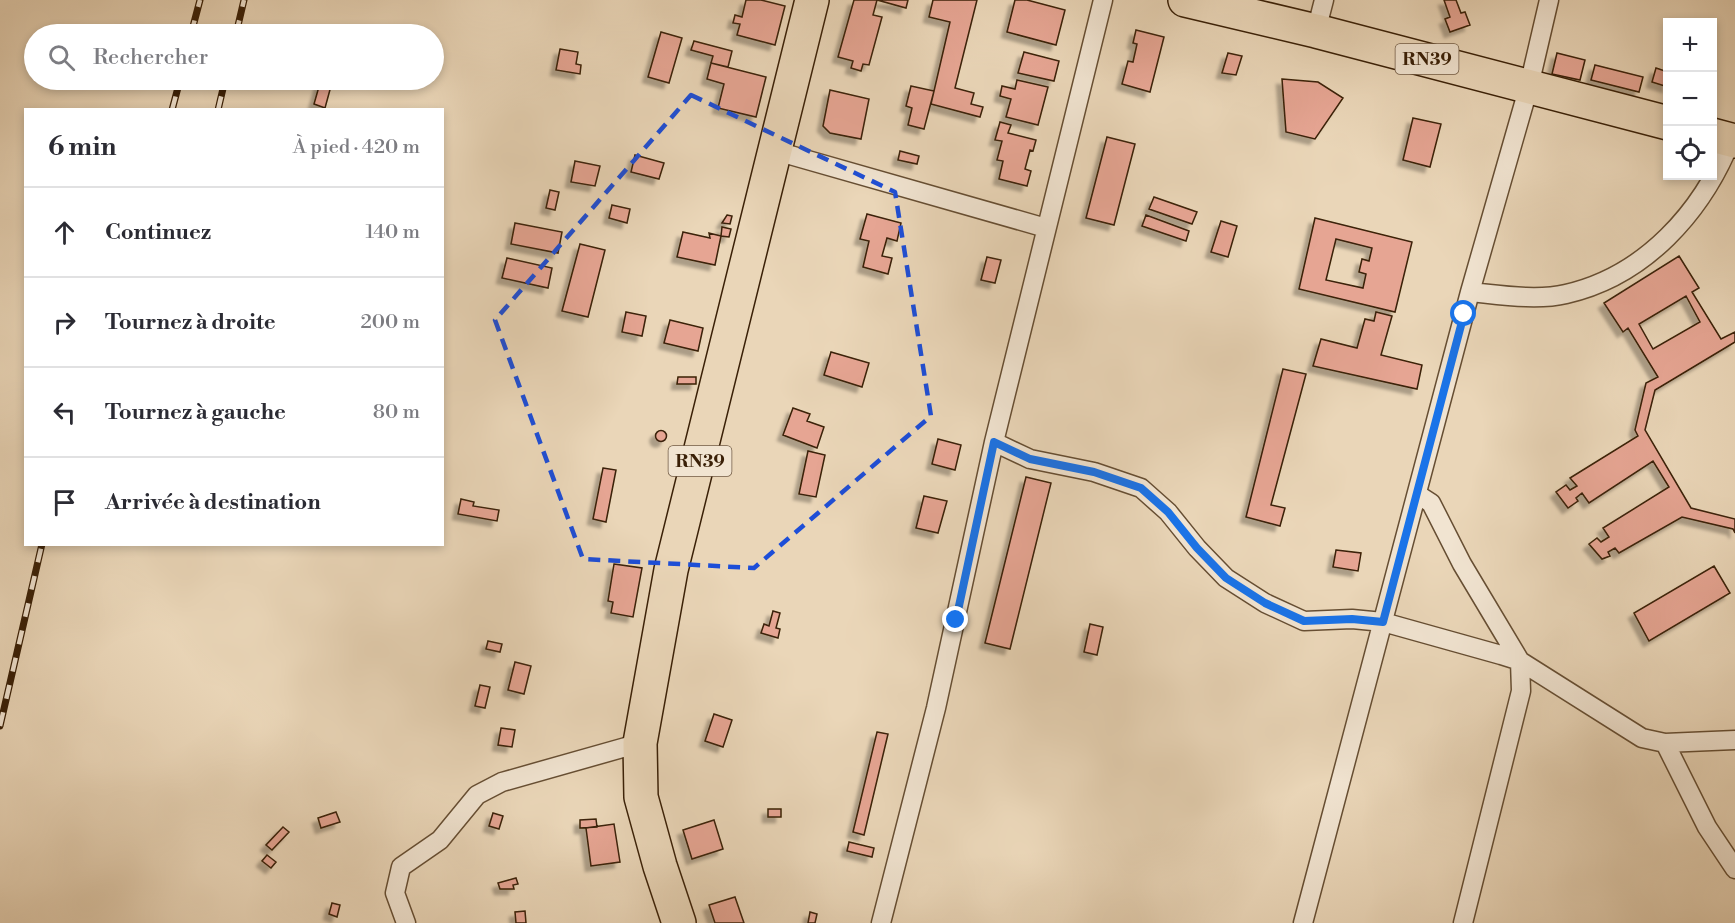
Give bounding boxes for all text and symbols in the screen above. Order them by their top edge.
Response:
map controls [1663,18,1717,180]
button: + [1663,18,1717,72]
search box [24,24,444,90]
icon: search [45,41,78,74]
text: Rechercher [93,44,208,71]
road number: RN39 [1396,44,1458,74]
button: − [1663,72,1717,126]
button: locate [1663,126,1717,180]
text: 6 min [48,131,116,163]
text: À pied · 420 m [293,135,420,160]
icon: ahead [48,216,81,249]
text: Continuez [105,219,211,246]
text: 140 m [365,220,420,245]
route start [1450,300,1476,326]
icon: right [48,306,81,339]
text: Tournez à droite [105,309,276,336]
text: 200 m [360,310,420,335]
icon: left [48,396,81,429]
text: Tournez à gauche [105,399,286,426]
text: 80 m [373,400,420,425]
road number: RN39 [668,446,732,476]
icon: arrive [48,486,81,519]
text: Arrivée à destination [105,489,321,516]
route end [942,606,968,632]

